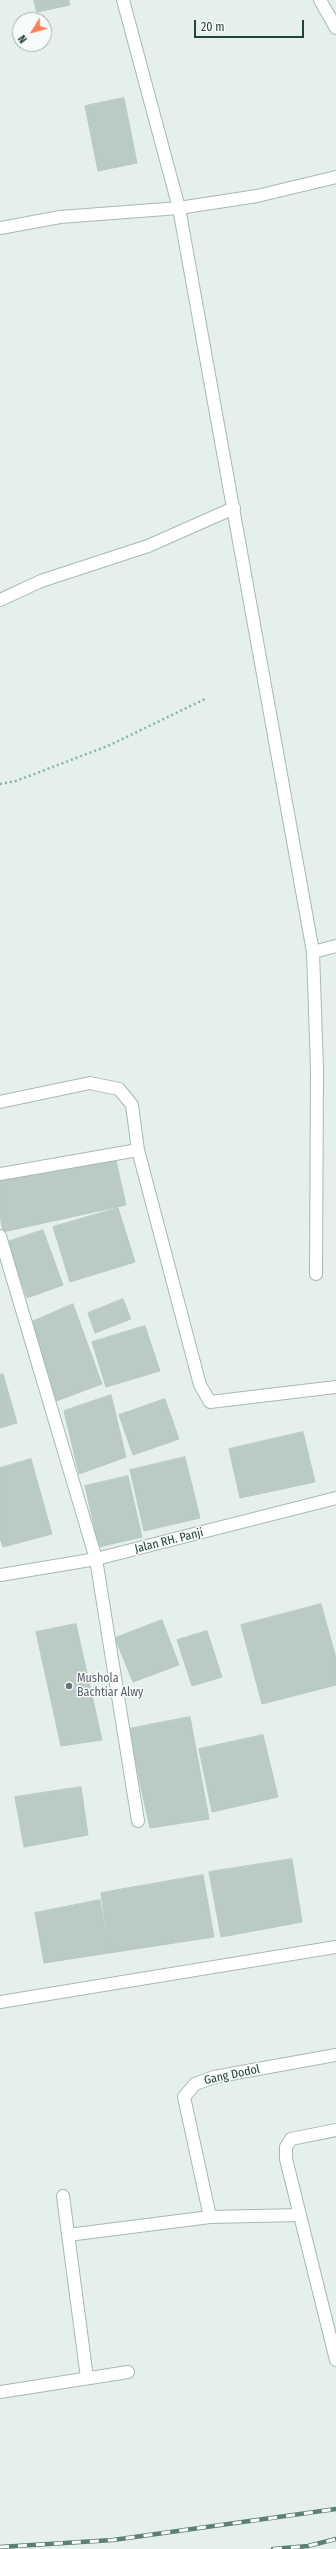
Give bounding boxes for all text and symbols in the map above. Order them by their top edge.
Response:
north arrow [12,12,52,52]
scale bar [196,12,306,38]
text: 20 m [201,20,225,34]
text: N [16,32,30,45]
street label: Jalan RH. Panji [133,1526,205,1556]
place label: Mushola Bachtiar Alwy [77,1672,143,1700]
marker: Mushola Bachtiar Alwy [64,1681,74,1691]
street label: Gang Dodol [203,2062,261,2088]

